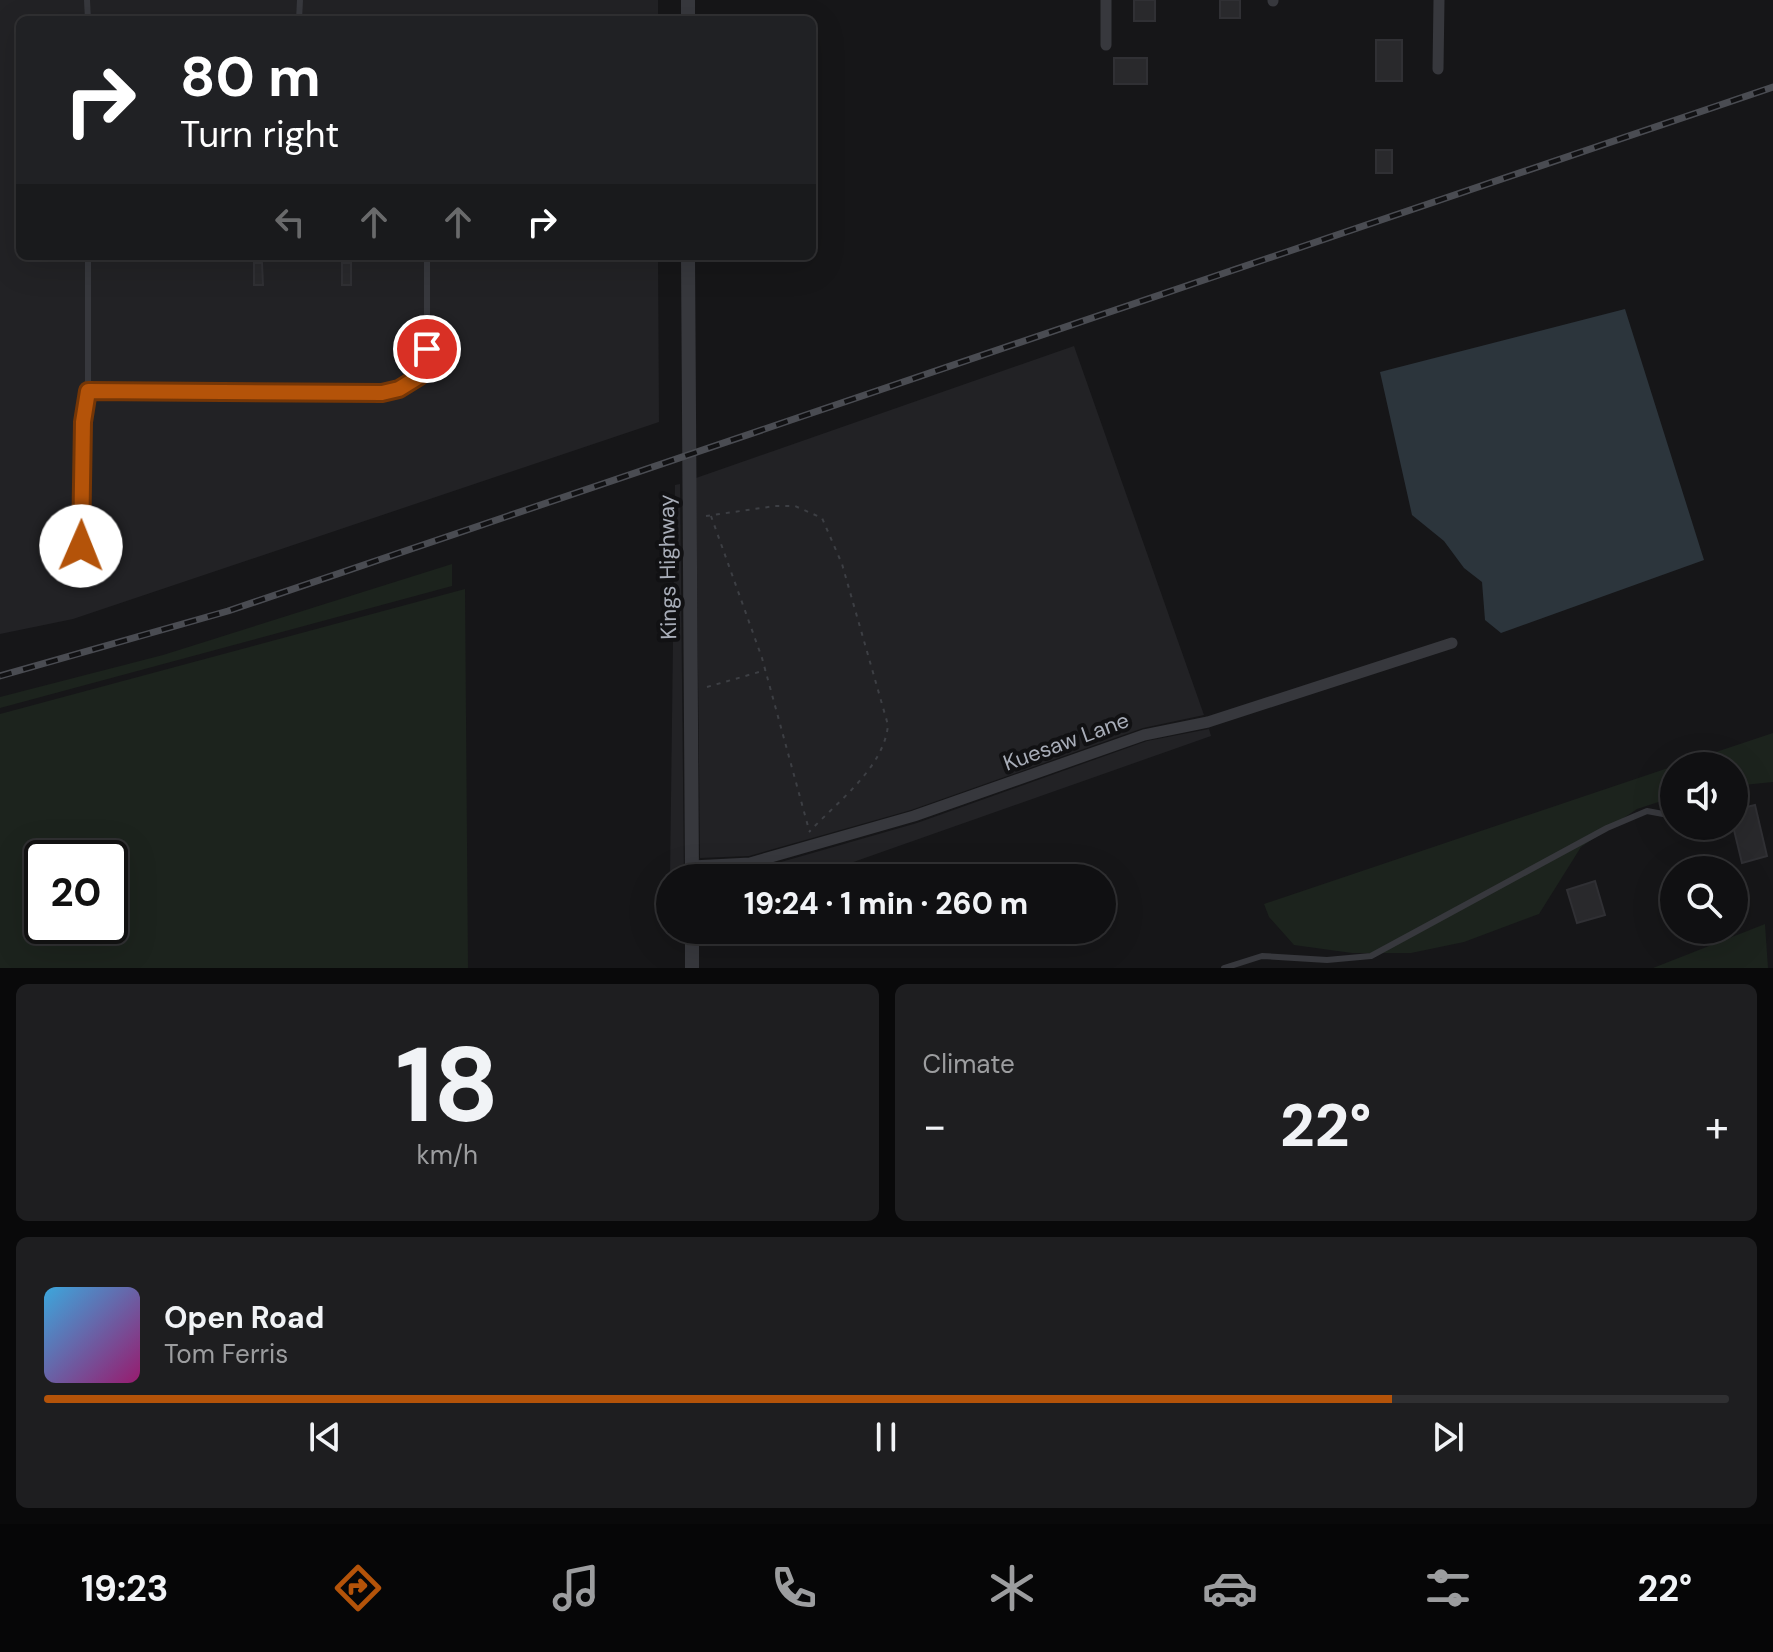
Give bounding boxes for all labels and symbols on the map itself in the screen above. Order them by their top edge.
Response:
pin [393,315,461,383]
street label: Kings Highway [652,494,683,640]
position arrow [39,504,123,588]
street label: Kuesaw Lane [999,705,1133,778]
speed limit sign: 20 [24,840,128,944]

